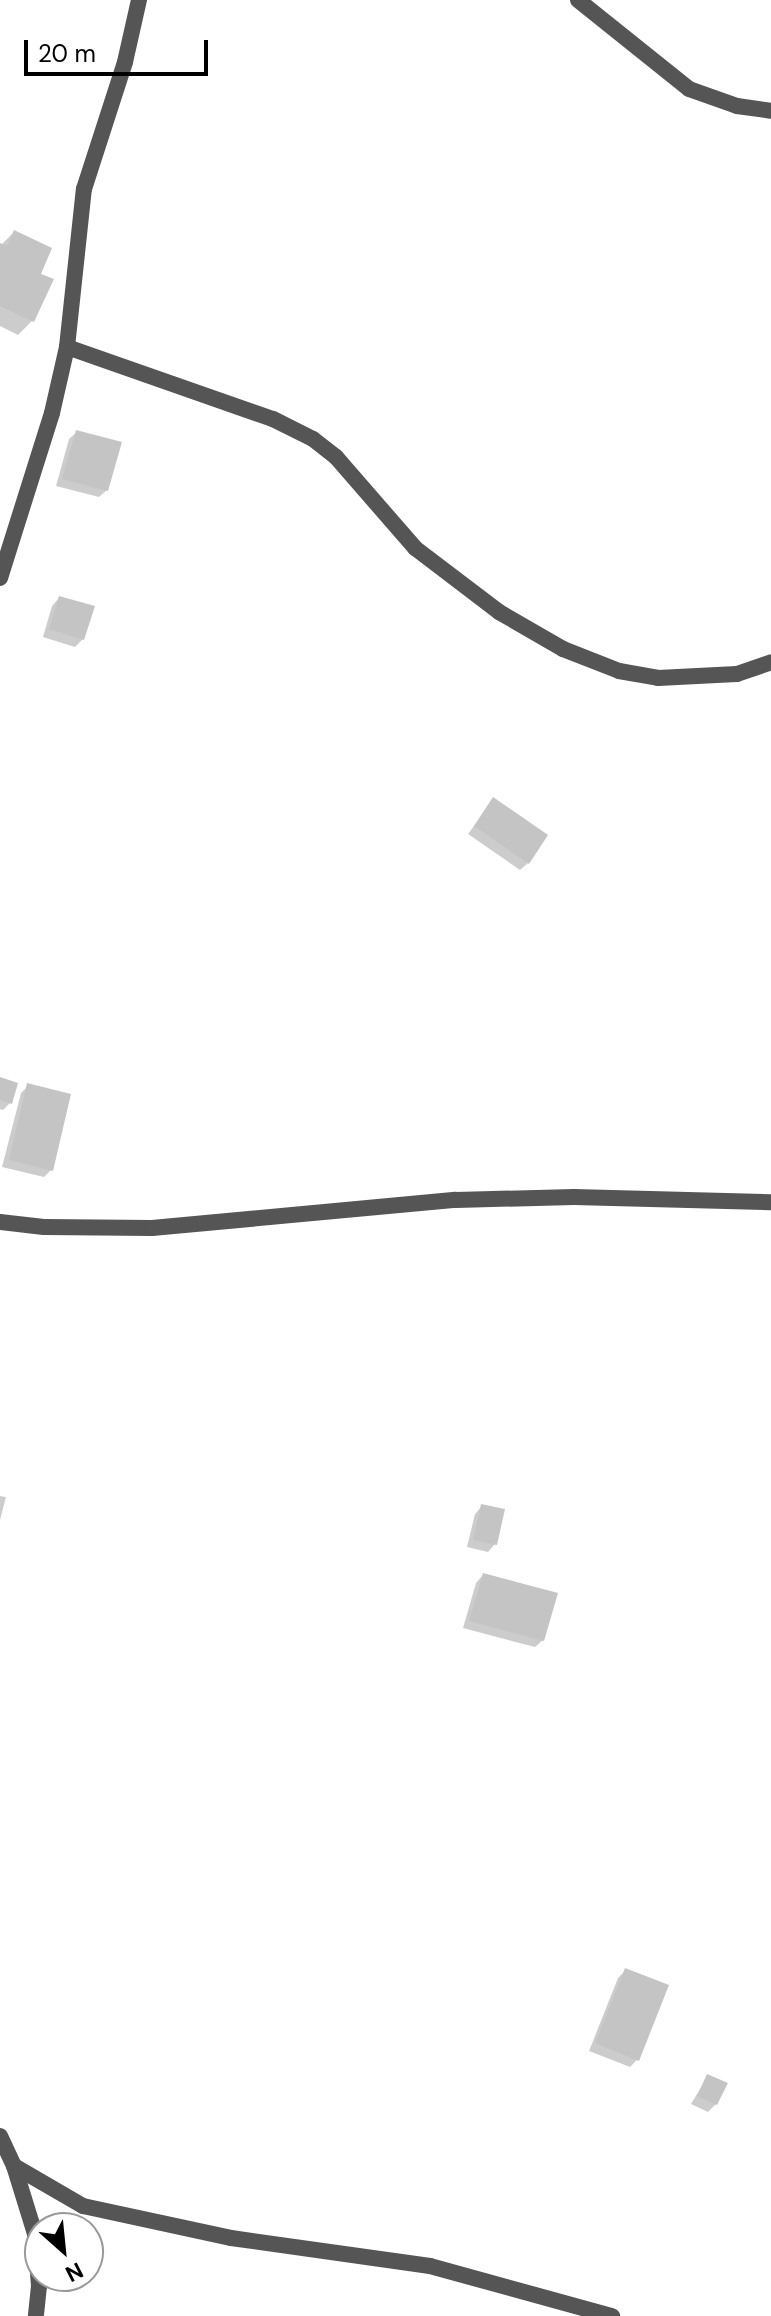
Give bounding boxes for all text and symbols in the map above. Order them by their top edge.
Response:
scale bar [28,24,212,74]
text: 20 m [38,38,96,69]
north arrow [24,2212,104,2292]
text: N [60,2255,88,2289]

